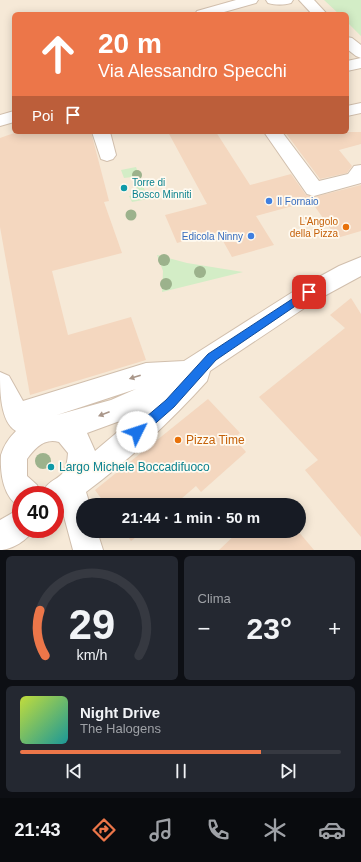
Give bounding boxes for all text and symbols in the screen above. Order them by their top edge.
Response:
icon: ahead [32,28,84,80]
text: 20 m [98,28,162,59]
text: Via Alessandro Specchi [98,61,287,81]
icon: arrive [62,104,84,126]
text: Poi [32,107,54,124]
place label: Torre di Bosco Minniti [132,177,191,200]
marker: Torre di Bosco Minniti [119,183,129,193]
marker: Il Fornaio [264,196,274,206]
place label: Il Fornaio [277,196,319,207]
place label: L'Angolo della Pizza [290,216,338,239]
marker: L'Angolo della Pizza [341,222,351,232]
place label: Edicola Ninny [182,231,243,242]
marker: Edicola Ninny [246,231,256,241]
pin [292,275,326,309]
icon: arrive [298,281,320,303]
one-way arrow [129,375,141,381]
position arrow [116,411,158,453]
one-way arrow [97,412,109,418]
place label: Pizza Time [186,433,245,447]
marker: Pizza Time [173,435,183,445]
place label: Largo Michele Boccadifuoco [59,460,210,474]
marker: Largo Michele Boccadifuoco [46,462,56,472]
speed limit sign: 40 [12,486,64,538]
text: 21:44 · 1 min · 50 m [122,509,260,526]
text: Clima [198,591,231,606]
text: 29 [69,601,115,648]
text: 23° [247,612,292,645]
text: − [198,616,210,641]
text: + [328,616,341,641]
text: km/h [76,647,107,663]
text: Night Drive [80,704,160,721]
text: The Halogens [80,721,161,736]
icon: previous [63,760,85,782]
icon: pause [170,760,192,782]
icon: next [277,760,299,782]
icon: directions [90,816,118,844]
icon: music [147,816,175,844]
icon: phone [204,816,232,844]
icon: climate [261,816,289,844]
icon: car [318,816,346,844]
text: 21:43 [15,820,61,840]

